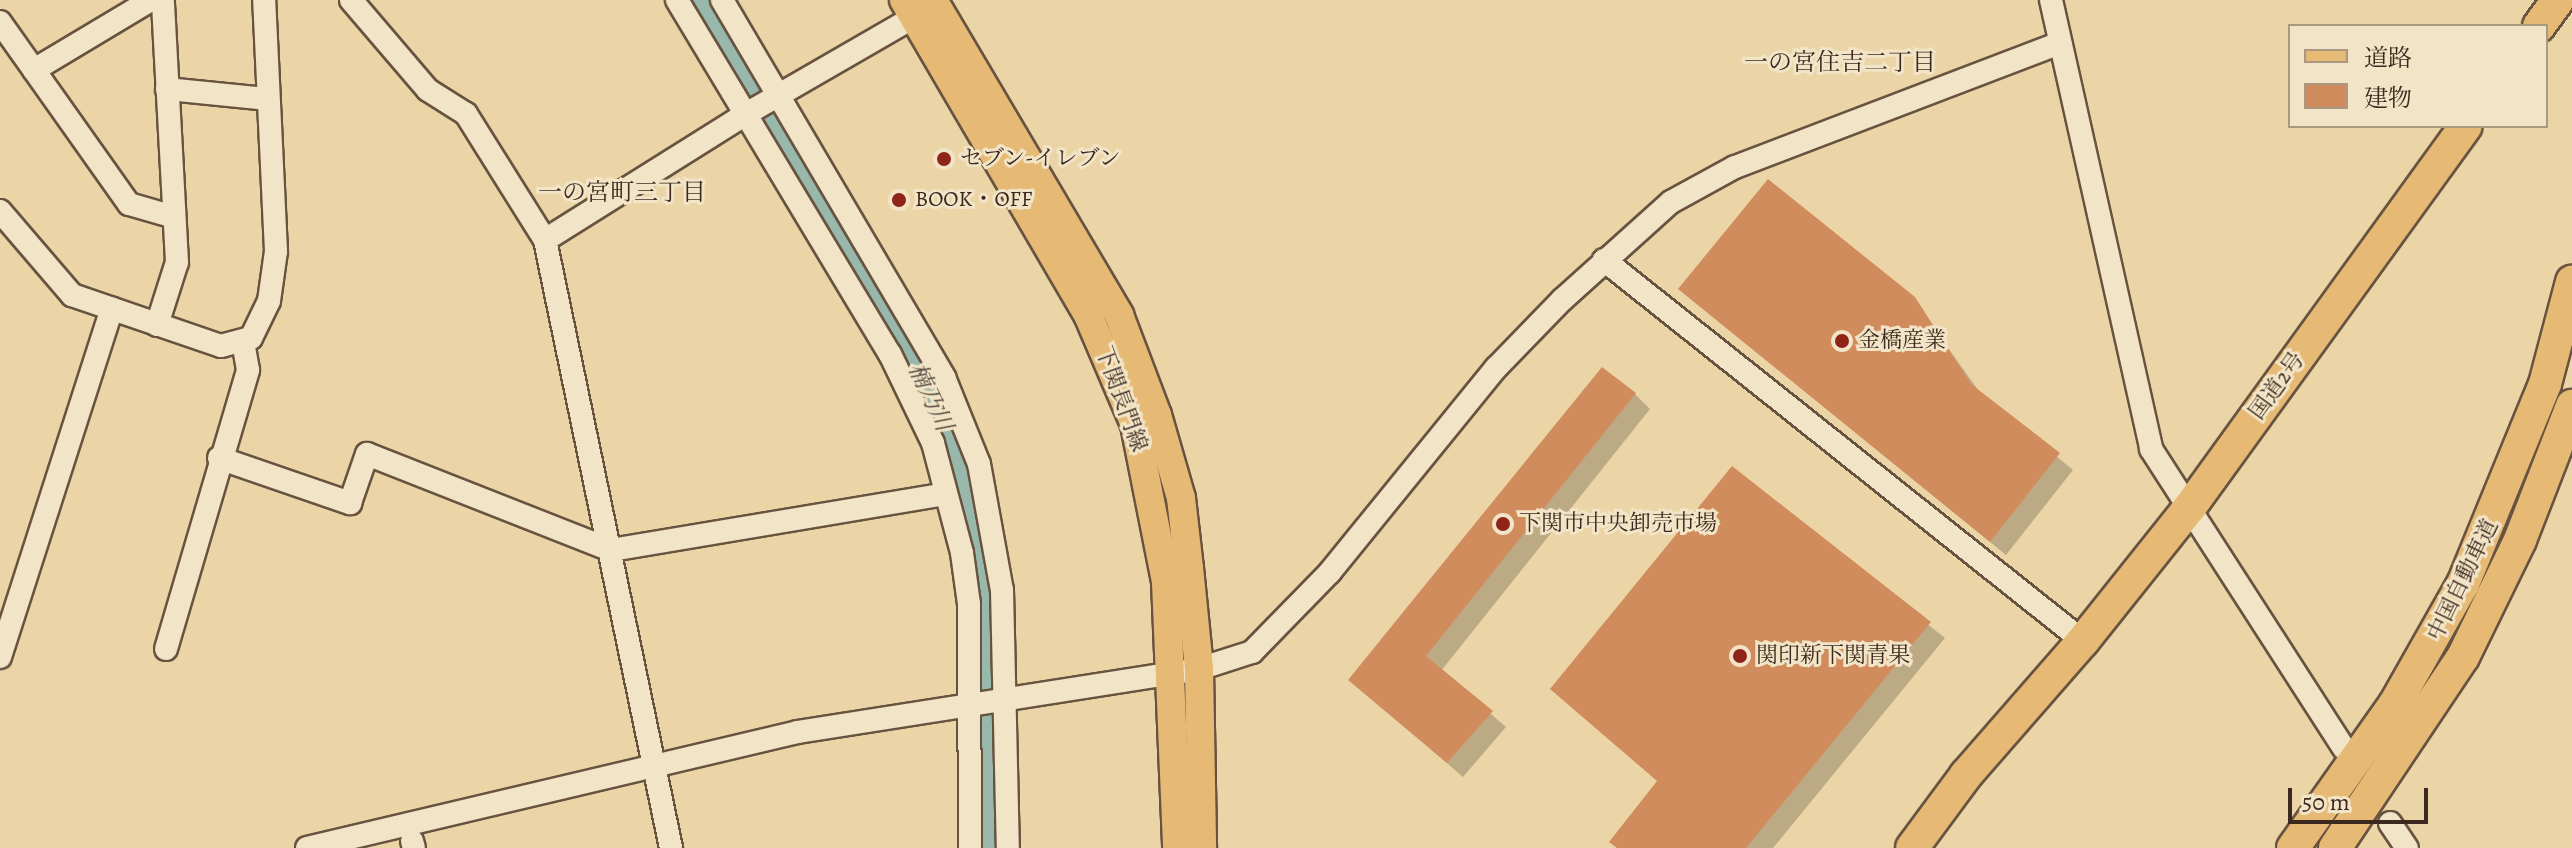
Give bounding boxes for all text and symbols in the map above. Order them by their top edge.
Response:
legend [2288,24,2548,128]
text: 道路 [2364,42,2412,74]
district label: 一の宮住吉二丁目 [1744,49,1936,77]
text: 建物 [2364,82,2412,114]
place label: セブン-イレブン [960,146,1122,172]
marker: セブン-イレブン [935,150,953,168]
district label: 一の宮町三丁目 [538,179,706,207]
place label: BOOK・OFF [915,187,1032,213]
marker: BOOK・OFF [890,191,908,209]
place label: 金橋産業 [1858,328,1946,354]
marker: 金橋産業 [1833,332,1851,350]
street label: 下関長門線 [1090,343,1152,455]
street label: 国道2号 [2244,347,2310,425]
water label: 楠乃川 [902,358,958,436]
place label: 下関市中央卸売市場 [1519,511,1717,537]
marker: 下関市中央卸売市場 [1494,515,1512,533]
street label: 中国自動車道 [2422,515,2504,645]
place label: 関印新下関青果 [1756,643,1910,669]
marker: 関印新下関青果 [1731,647,1749,665]
scale bar [2292,772,2432,822]
text: 50 m [2302,786,2350,818]

